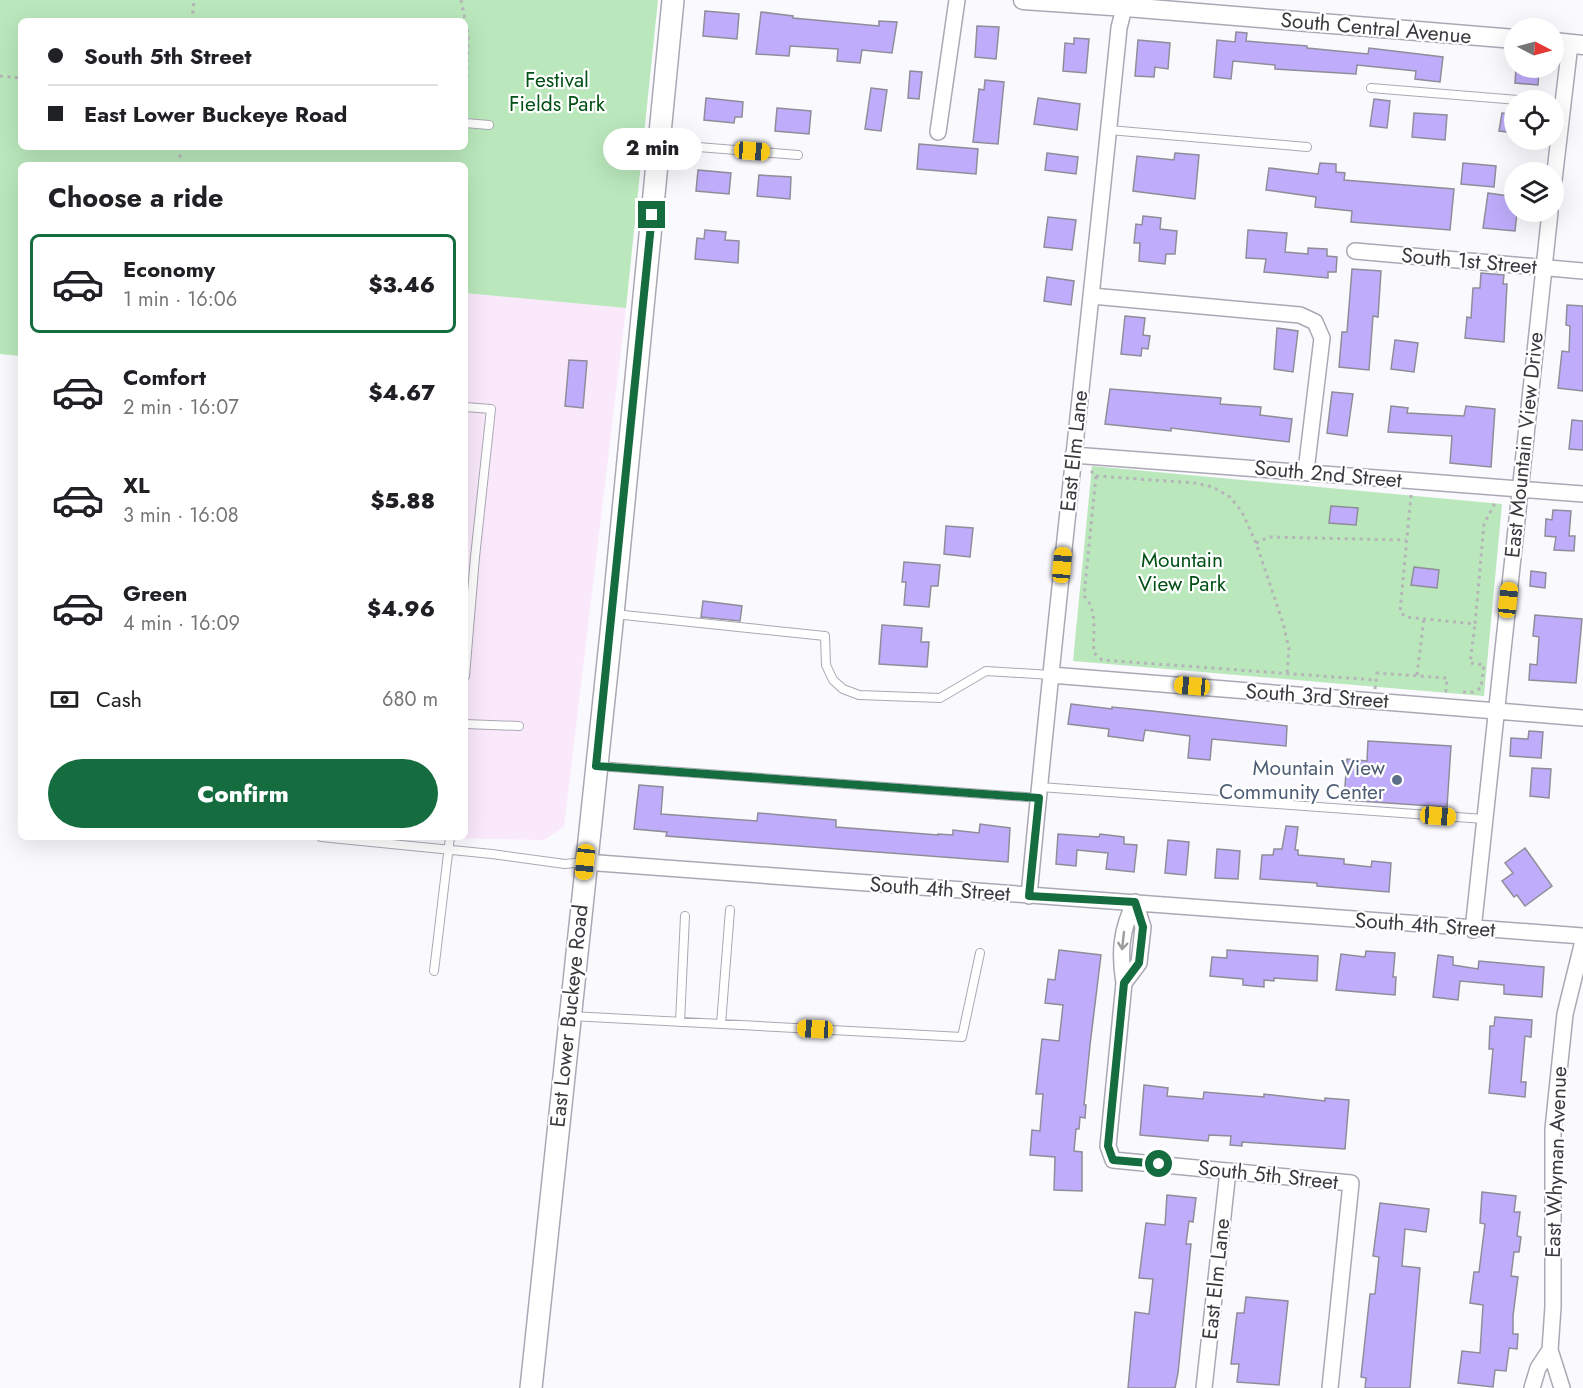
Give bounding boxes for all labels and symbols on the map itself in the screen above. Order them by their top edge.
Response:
street label: South Central Avenue [1279,5,1473,51]
north arrow [1504,18,1564,78]
park label: Festival Fields Park [509,65,606,119]
callout: 2 min [602,128,702,170]
car [733,141,771,161]
route end [638,201,665,228]
street label: South 1st Street [1400,240,1538,282]
street label: East Mountain View Drive [1497,330,1551,559]
street label: East Elm Lane [1053,389,1095,513]
street label: South 2nd Street [1253,453,1403,495]
park label: Mountain View Park [1138,545,1227,599]
car [1051,546,1073,584]
car [1497,581,1519,619]
car [1173,675,1211,697]
street label: South 3rd Street [1244,676,1390,716]
place label: Mountain View Community Center [1219,753,1386,807]
marker: Mountain View Community Center [1390,773,1404,787]
car [1419,806,1457,826]
car [574,843,596,881]
street label: South 4th Street [869,869,1011,909]
street label: East Lower Buckeye Road [542,903,596,1129]
street label: South 4th Street [1354,905,1496,945]
one-way arrow [1117,931,1128,951]
car [797,1019,833,1039]
street label: East Whyman Avenue [1538,1066,1574,1258]
route start [1145,1150,1172,1177]
street label: South 5th Street [1196,1153,1340,1197]
street label: East Elm Lane [1195,1217,1237,1341]

